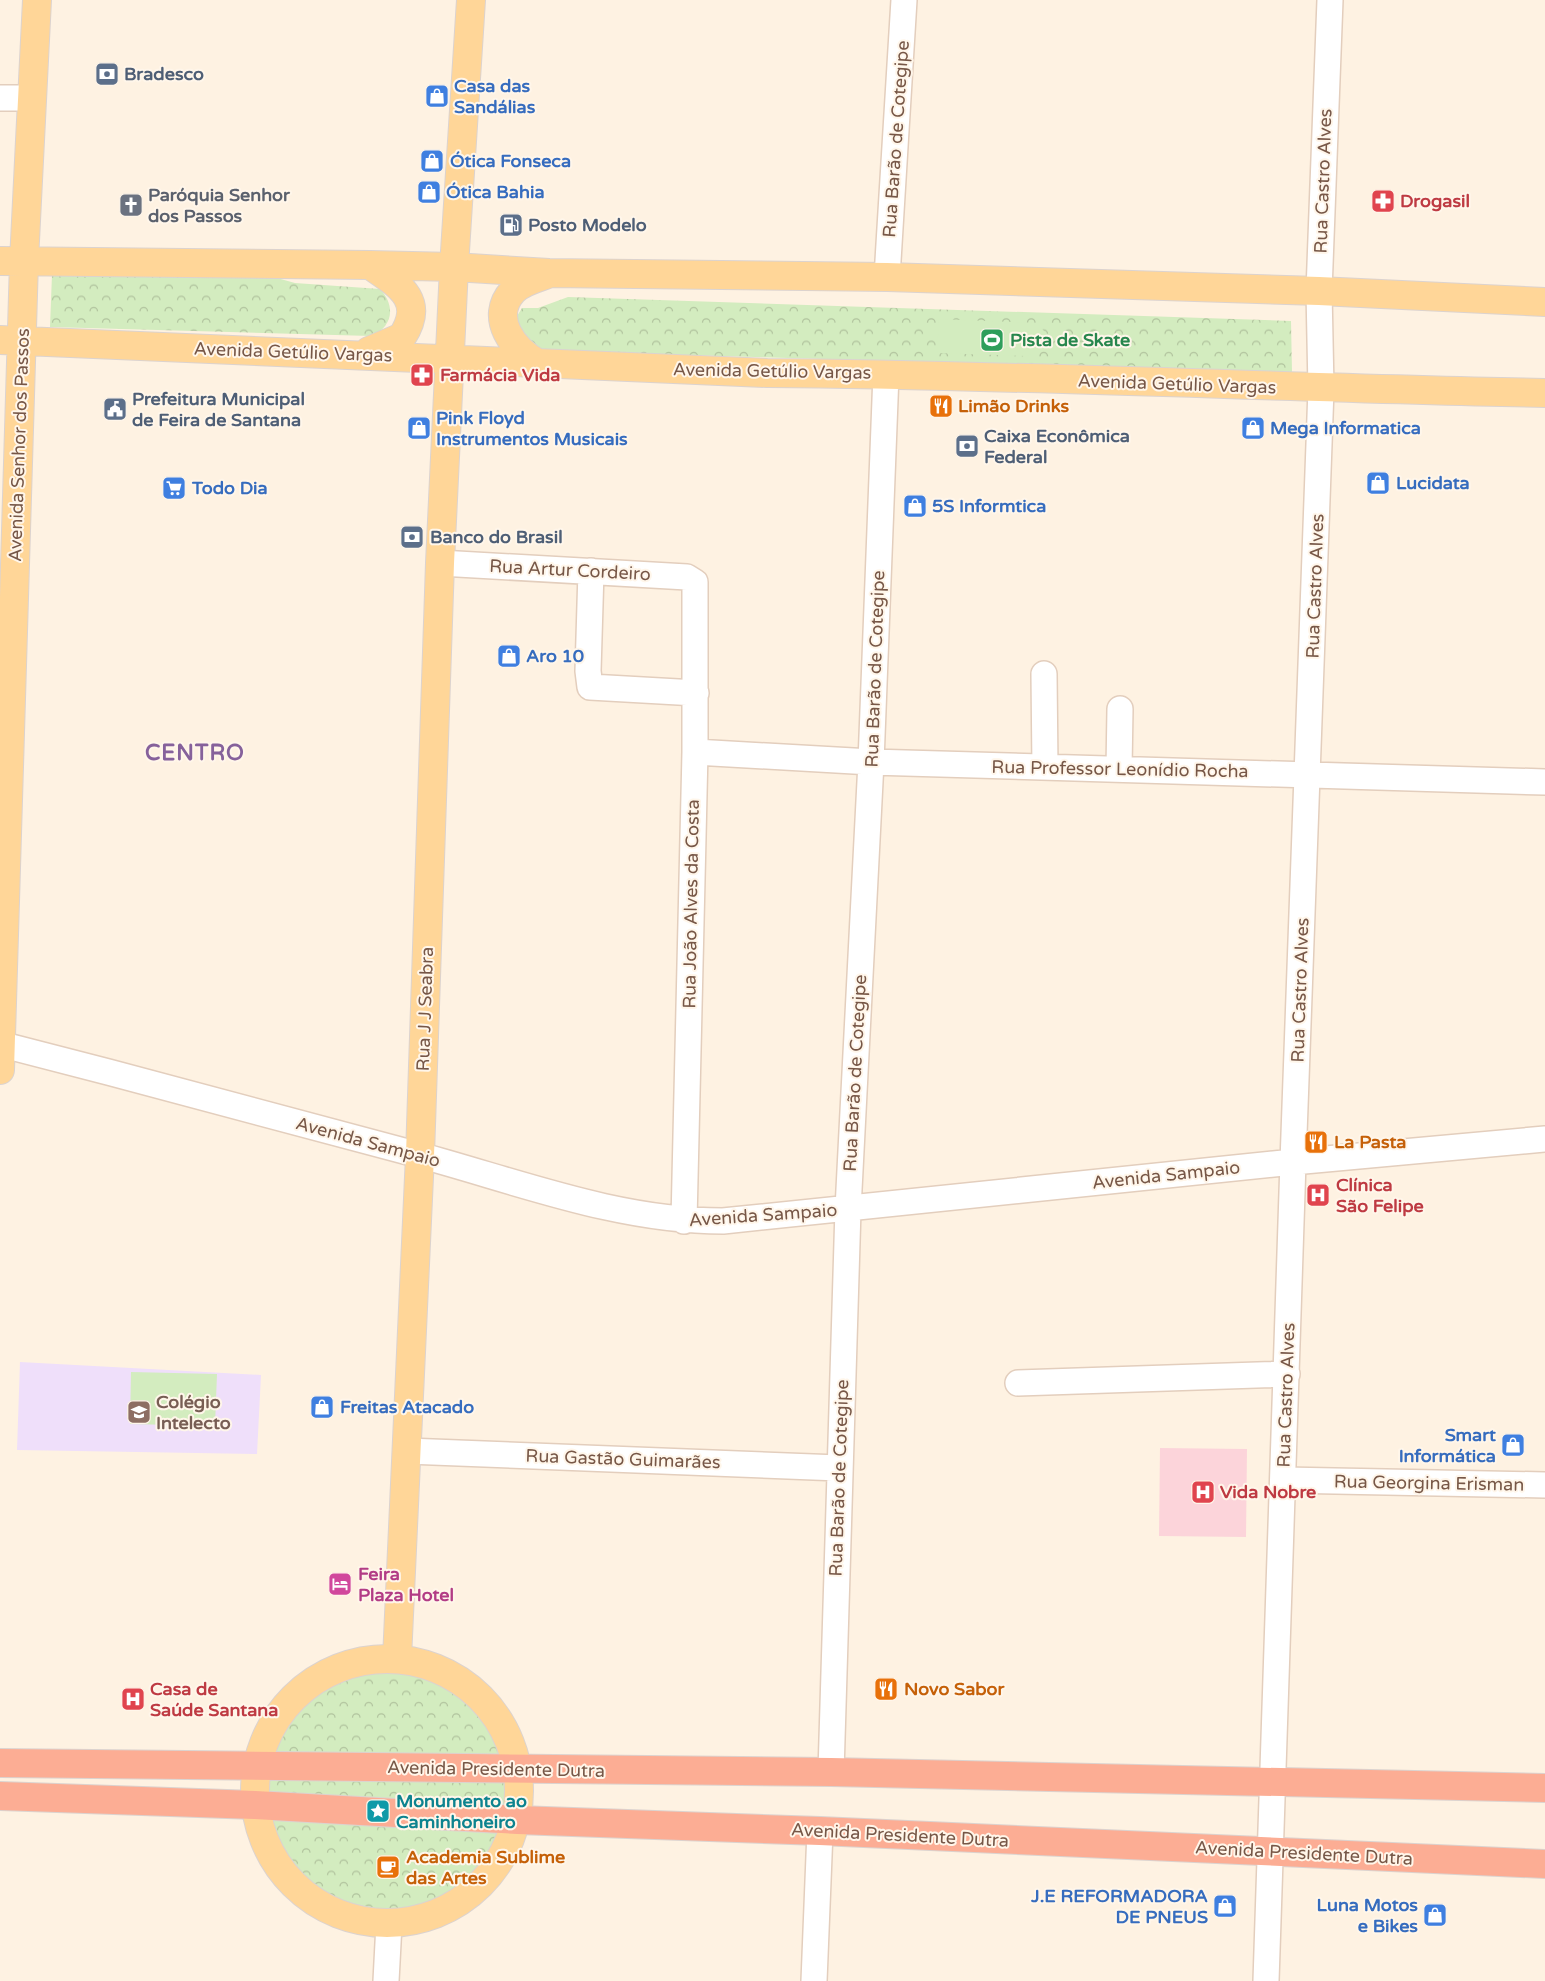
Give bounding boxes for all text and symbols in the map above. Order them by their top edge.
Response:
street label: Rua Barão de Cotegipe [878,40,914,238]
bank icon: Bradesco [94,61,120,87]
place label: Bradesco [124,63,204,85]
place label: Casa das Sandálias [454,75,536,118]
shop icon: Casa das Sandálias [424,83,450,109]
street label: Rua Castro Alves [1309,108,1337,254]
shop icon: Ótica Fonseca [419,148,445,174]
place label: Ótica Fonseca [450,150,571,172]
shop icon: Ótica Bahia [416,179,442,205]
place label: Ótica Bahia [446,181,545,203]
place label: Paróquia Senhor dos Passos [148,184,291,227]
pharmacy icon: Drogasil [1370,188,1396,214]
place label: Drogasil [1400,190,1470,212]
church icon: Paróquia Senhor dos Passos [118,192,144,218]
fuel station icon: Posto Modelo [498,212,524,238]
place label: Posto Modelo [528,214,647,236]
sports icon: Pista de Skate [979,327,1005,353]
street label: Avenida Senhor dos Passos [4,328,34,562]
place label: Pista de Skate [1010,329,1130,351]
street label: Avenida Getúlio Vargas [193,338,393,366]
street label: Avenida Getúlio Vargas [673,358,871,384]
pharmacy icon: Farmácia Vida [409,362,435,388]
place label: Farmácia Vida [440,364,560,386]
street label: Avenida Getúlio Vargas [1077,370,1277,398]
place label: Prefeitura Municipal de Feira de Santana [132,388,305,431]
restaurant icon: Limão Drinks [928,393,954,419]
place label: Limão Drinks [958,395,1070,417]
public building icon: Prefeitura Municipal de Feira de Santana [102,396,128,422]
place label: Pink Floyd Instrumentos Musicais [436,407,628,450]
shop icon: Pink Floyd Instrumentos Musicais [406,415,432,441]
shop icon: Mega Informatica [1240,415,1266,441]
place label: Mega Informatica [1270,417,1421,439]
place label: Caixa Econômica Federal [984,425,1130,468]
bank icon: Caixa Econômica Federal [954,433,980,459]
shop icon: Lucidata [1365,470,1391,496]
place label: Lucidata [1396,472,1470,494]
supermarket icon: Todo Dia [161,475,187,501]
place label: Todo Dia [191,477,268,499]
shop icon: 5S Informtica [902,493,928,519]
place label: 5S Informtica [932,495,1046,517]
street label: Rua Castro Alves [1301,513,1329,659]
bank icon: Banco do Brasil [399,524,425,550]
place label: Banco do Brasil [430,526,563,548]
street label: Rua Artur Cordeiro [489,555,651,585]
street label: Rua Barão de Cotegipe [861,570,889,768]
shop icon: Aro 10 [496,643,522,669]
place label: Aro 10 [526,645,584,667]
district label: CENTRO [145,740,245,766]
street label: Rua Professor Leonídio Rocha [991,756,1249,782]
street label: Rua João Alves da Costa [678,799,704,1009]
street label: Rua Castro Alves [1286,917,1314,1063]
street label: Rua J J Seabra [412,946,438,1072]
street label: Rua Barão de Cotegipe [839,974,871,1172]
street label: Avenida Sampaio [293,1112,443,1172]
restaurant icon: La Pasta [1303,1129,1329,1155]
place label: La Pasta [1334,1131,1406,1153]
street label: Avenida Sampaio [1091,1156,1241,1194]
place label: Clínica São Felipe [1336,1174,1424,1217]
hospital icon: Clínica São Felipe [1305,1182,1331,1208]
street label: Avenida Sampaio [688,1199,838,1231]
street label: Rua Castro Alves [1272,1322,1300,1468]
street label: Rua Barão de Cotegipe [825,1379,853,1577]
place label: Colégio Intelecto [156,1391,231,1434]
shop icon: Freitas Atacado [309,1394,335,1420]
place label: Freitas Atacado [340,1396,474,1418]
school or university icon: Colégio Intelecto [126,1399,152,1425]
place label: Smart Informática [1399,1424,1496,1467]
shop icon: Smart Informática [1500,1432,1526,1458]
street label: Rua Gastão Guimarães [525,1445,721,1473]
street label: Rua Georgina Erisman [1334,1470,1524,1496]
hospital icon: Vida Nobre [1190,1479,1216,1505]
place label: Vida Nobre [1220,1481,1316,1503]
place label: Feira Plaza Hotel [358,1563,454,1606]
hotel icon: Feira Plaza Hotel [327,1571,353,1597]
restaurant icon: Novo Sabor [873,1676,899,1702]
place label: Casa de Saúde Santana [150,1678,278,1721]
place label: Novo Sabor [904,1678,1006,1700]
hospital icon: Casa de Saúde Santana [120,1686,146,1712]
street label: Avenida Presidente Dutra [387,1756,605,1782]
place label: Monumento ao Caminhoneiro [396,1790,527,1833]
place icon: Monumento ao Caminhoneiro [365,1798,391,1824]
street label: Avenida Presidente Dutra [791,1818,1009,1852]
street label: Avenida Presidente Dutra [1195,1836,1413,1870]
place label: Academia Sublime das Artes [406,1846,565,1889]
cafe icon: Academia Sublime das Artes [375,1854,401,1880]
place label: J.E REFORMADORA DE PNEUS [1030,1885,1208,1928]
shop icon: J.E REFORMADORA DE PNEUS [1212,1893,1238,1919]
place label: Luna Motos e Bikes [1317,1894,1418,1937]
shop icon: Luna Motos e Bikes [1422,1902,1448,1928]

